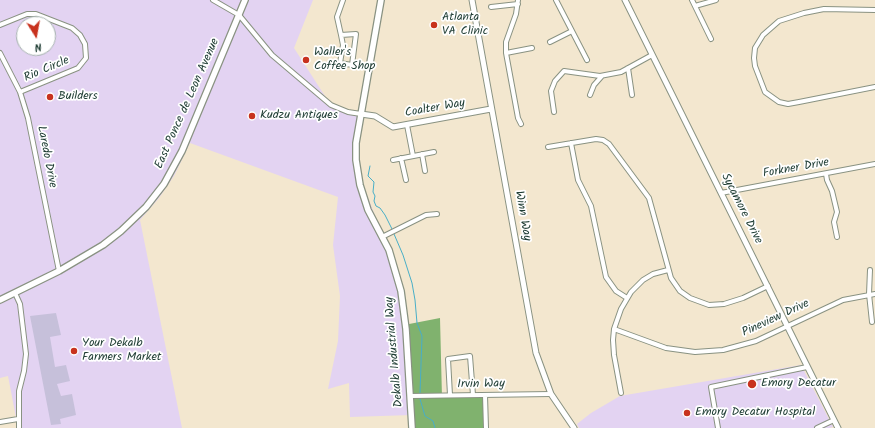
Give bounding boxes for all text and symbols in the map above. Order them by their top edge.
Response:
place label: Atlanta VA Clinic [442,11,488,39]
north arrow [16,16,56,56]
marker: Atlanta VA Clinic [429,20,439,30]
text: N [33,37,43,56]
street label: East Ponce de Leon Avenue [153,37,223,171]
place label: Waller's Coffee Shop [314,46,375,74]
street label: Rio Circle [22,54,72,86]
marker: Waller's Coffee Shop [301,55,311,65]
place label: Builders [58,90,98,104]
marker: Builders [45,92,55,102]
street label: Coalter Way [404,97,466,121]
place label: Kudzu Antiques [260,109,338,123]
marker: Kudzu Antiques [247,111,257,121]
street label: Laredo Drive [33,125,59,189]
street label: Forkner Drive [762,156,830,182]
street label: Sycamore Drive [717,171,765,247]
street label: Winn Way [511,190,533,242]
street label: Dekalb Industrial Way [383,296,407,408]
street label: Pineview Drive [740,297,812,341]
place label: Your Dekalb Farmers Market [82,337,161,365]
marker: Your Dekalb Farmers Market [69,346,79,356]
street label: Irvin Way [457,377,505,393]
place label: Emory Decatur [761,377,836,391]
marker: Emory Decatur [746,378,758,390]
place label: Emory Decatur Hospital [695,406,815,420]
marker: Emory Decatur Hospital [682,408,692,418]

